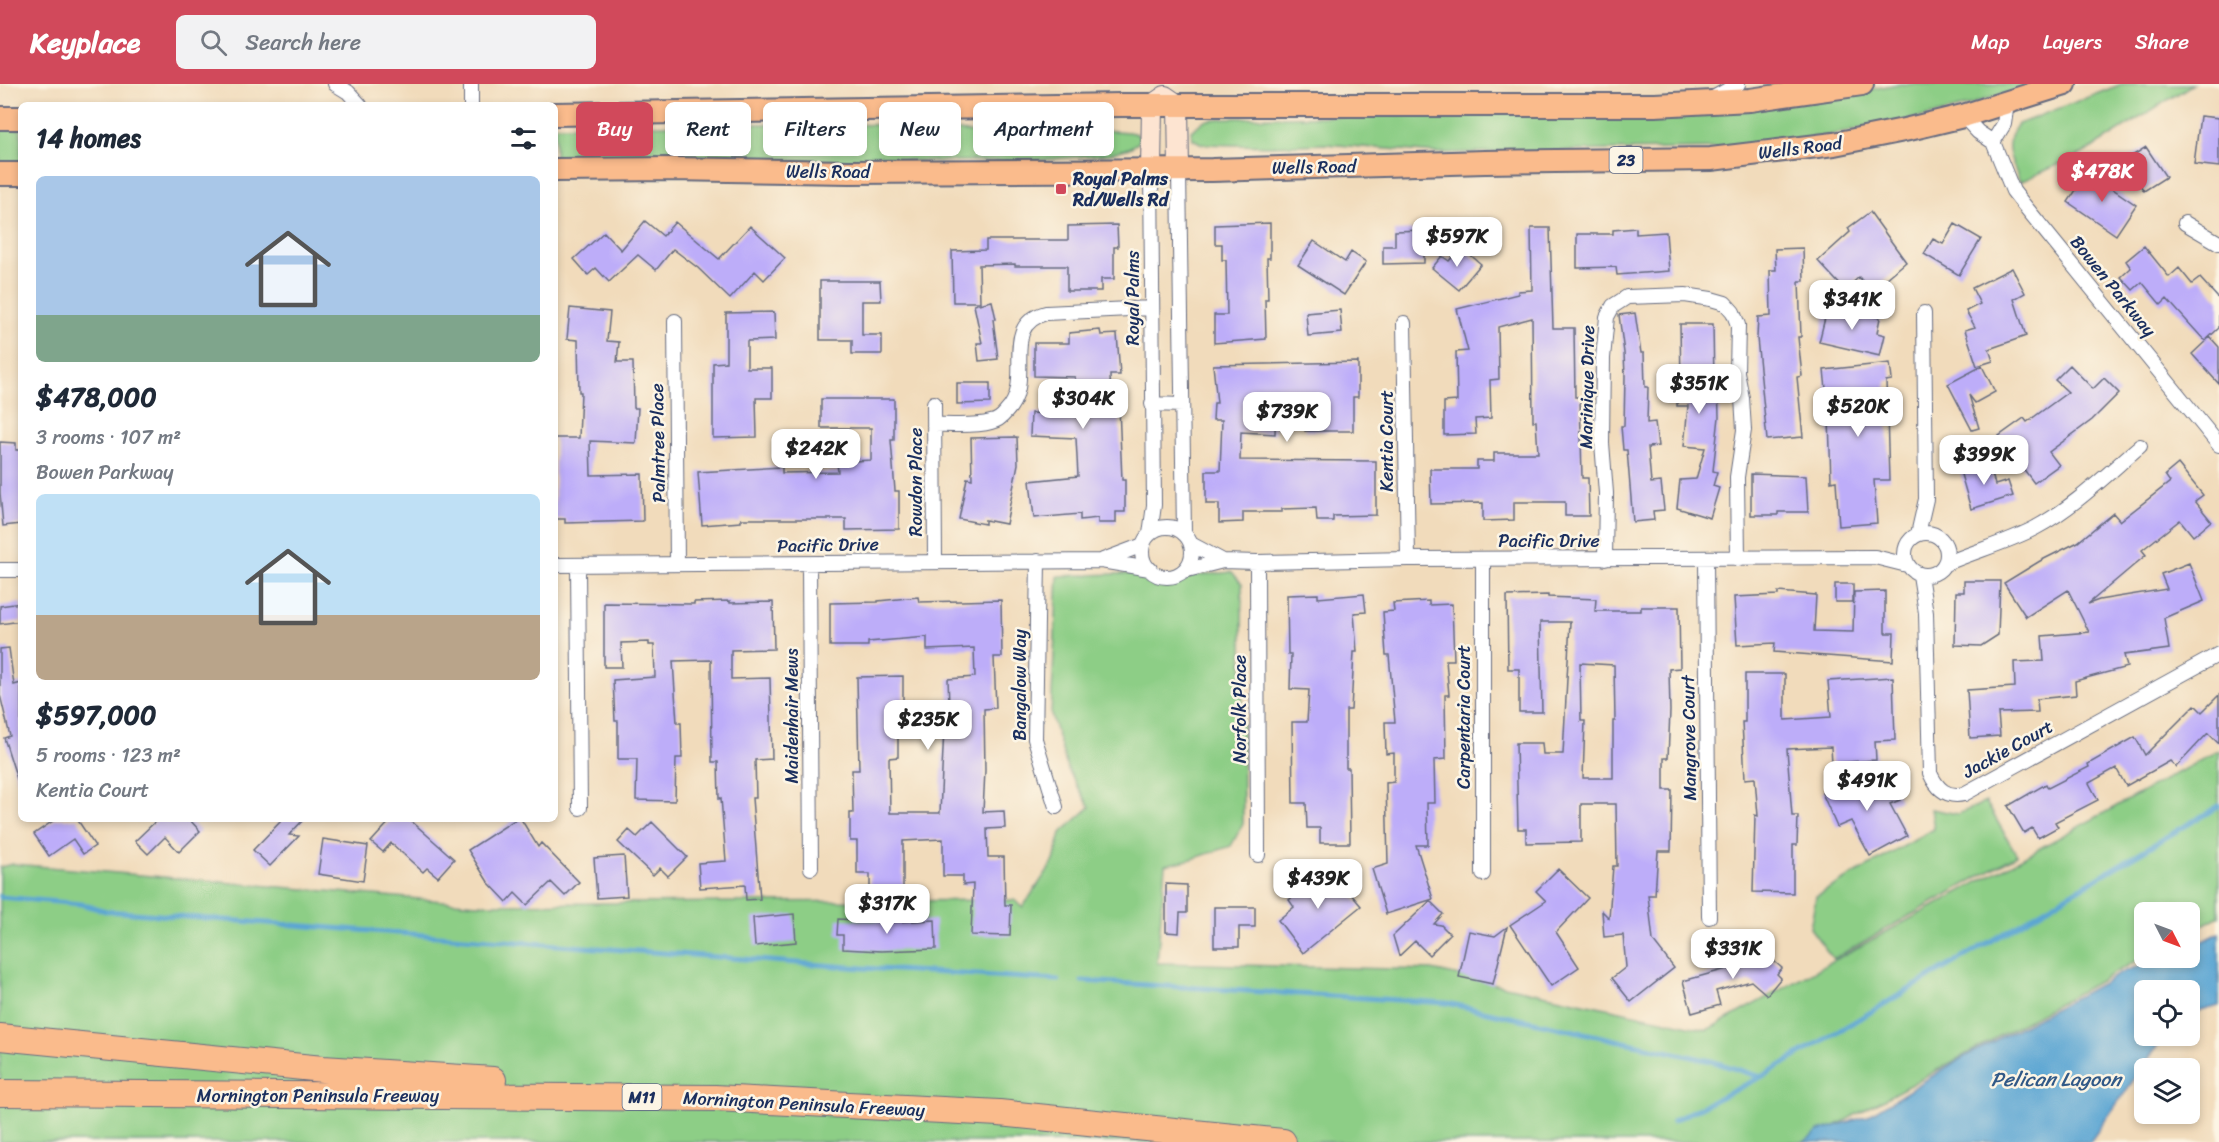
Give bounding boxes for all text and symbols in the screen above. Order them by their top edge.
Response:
search box [176,15,596,69]
text: Keyplace [30,18,140,67]
text: Search here [245,23,361,62]
text: Map [1971,23,2010,61]
text: Layers [2043,23,2102,61]
text: Share [2135,23,2189,61]
icon: search [197,26,230,59]
chip: Buy [576,102,653,156]
chip: Rent [665,102,751,156]
chip: Filters [763,102,867,156]
chip: New [879,102,961,156]
chip: Apartment [973,102,1114,156]
text: 14 homes [36,115,141,161]
icon: filters [507,122,540,155]
street label: Wells Road [1756,127,1845,169]
road number: 23 [1610,147,1642,173]
street label: Wells Road [1272,150,1358,184]
pin: $478K [2060,152,2144,203]
text: $478K [2071,154,2133,189]
street label: Wells Road [786,156,872,188]
place label: Royal Palms Rd/Wells Rd [1072,163,1170,216]
marker: Royal Palms Rd/Wells Rd [1054,182,1068,196]
icon: home [234,215,342,323]
pin: $597K [1415,217,1499,268]
text: $597K [1426,219,1488,254]
street label: Bowen Parkway [2062,228,2165,345]
street label: Royal Palms [1117,250,1149,346]
pin: $341K [1810,280,1894,331]
text: $341K [1823,282,1881,317]
street label: Marinique Drive [1570,325,1604,449]
pin: $351K [1657,364,1741,415]
text: $351K [1670,366,1728,401]
text: $478,000 [36,374,157,420]
pin: $304K [1041,379,1125,430]
text: $304K [1052,381,1114,416]
street label: Palmtree Place [641,383,675,503]
pin: $520K [1816,387,1900,438]
text: $520K [1827,389,1889,424]
street label: Kentia Court [1371,390,1403,492]
pin: $739K [1245,392,1329,443]
text: $739K [1257,394,1317,429]
text: 3 rooms · 107 m² [36,420,181,455]
street label: Rowdon Place [900,428,932,536]
pin: $242K [774,429,858,480]
text: $242K [785,431,847,466]
pin: $399K [1942,435,2026,486]
text: $399K [1953,437,2015,472]
text: Bowen Parkway [36,455,174,490]
street label: Pacific Drive [1498,525,1600,557]
street label: Pacific Drive [777,528,879,562]
icon: home [234,533,342,641]
street label: Bangalow Way [1004,629,1036,741]
street label: Carpentaria Court [1448,645,1480,789]
street label: Maidenhair Mews [776,648,808,784]
street label: Norfolk Place [1224,655,1256,763]
street label: Mangrove Court [1672,674,1706,801]
text: $597,000 [36,692,156,738]
pin: $235K [886,700,970,751]
text: $235K [898,702,958,737]
street label: Jackie Court [1956,711,2059,788]
text: 5 rooms · 123 m² [36,738,181,773]
pin: $491K [1825,761,1909,812]
text: $491K [1838,763,1896,798]
text: Kentia Court [36,773,149,808]
pin: $439K [1276,859,1360,910]
text: $439K [1287,861,1349,896]
pin: $317K [845,884,929,935]
text: $317K [859,886,915,921]
north arrow [2134,902,2200,968]
map controls [2134,902,2200,1124]
pin: $331K [1691,929,1775,980]
text: $331K [1705,931,1761,966]
button: locate [2134,980,2200,1046]
button: layers [2134,1058,2200,1124]
water label: Pelican Lagoon [1991,1062,2123,1097]
street label: Mornington Peninsula Freeway [197,1080,440,1112]
street label: Mornington Peninsula Freeway [682,1082,926,1126]
road number: M11 [622,1084,662,1110]

